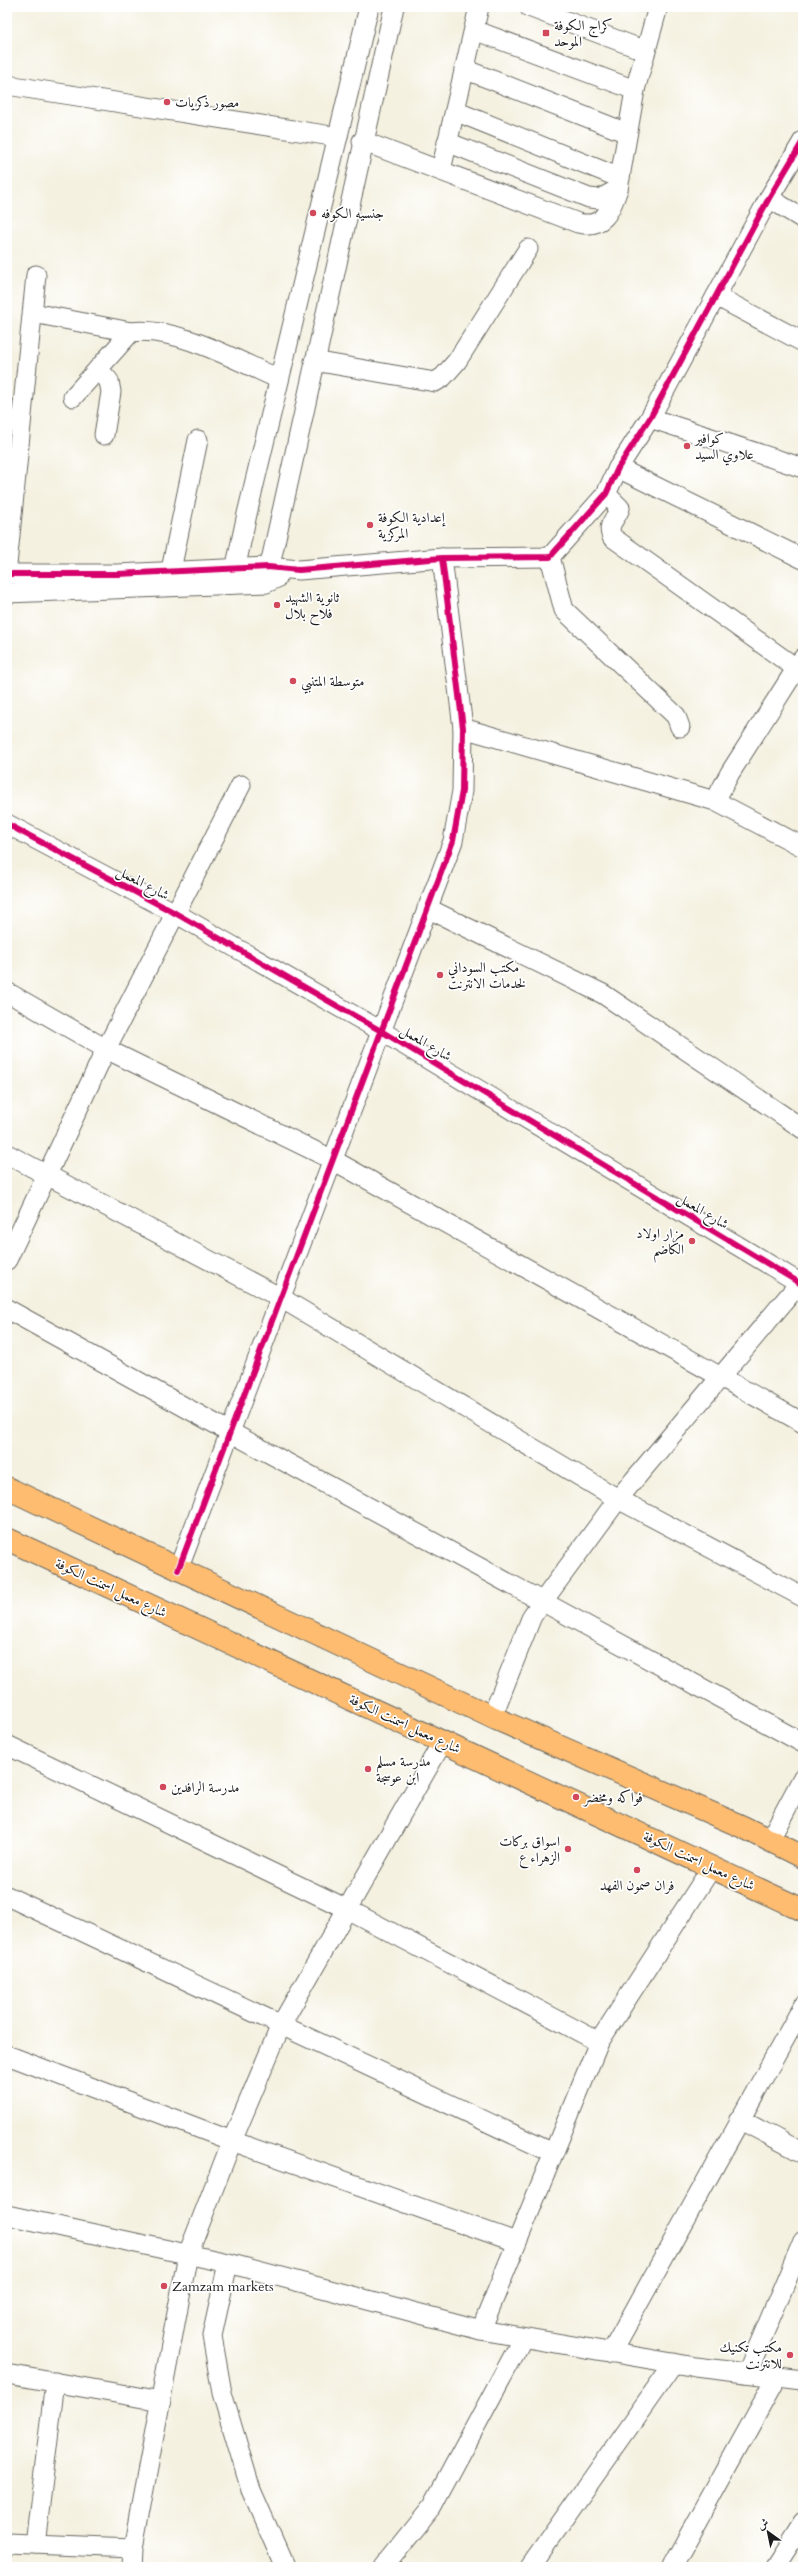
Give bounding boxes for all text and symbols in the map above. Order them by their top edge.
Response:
place label: كراج الكوفة الموحد [554,16,612,51]
marker: كراج الكوفة الموحد [541,28,551,38]
place label: مصور ذكريات [175,93,239,112]
marker: مصور ذكريات [162,97,172,107]
place label: جنسيه الكوفه [321,204,384,223]
marker: جنسيه الكوفه [308,208,318,218]
place label: كوافير علاوي السيد [693,429,754,466]
marker: كوافير علاوي السيد [682,441,692,451]
place label: إعدادية الكوفة المركزية [378,508,446,543]
marker: إعدادية الكوفة المركزية [365,520,375,530]
place label: ثانوية الشهيد فلاح بلال [285,588,339,626]
marker: ثانوية الشهيد فلاح بلال [272,600,282,610]
place label: متوسطة المتنبي [301,672,364,694]
marker: متوسطة المتنبي [288,676,298,686]
street label: شارع المعمل [113,861,173,906]
place label: مكتب السوداني لخدمات الانترنت [448,958,526,993]
marker: مكتب السوداني لخدمات الانترنت [435,970,445,980]
street label: شارع المعمل [396,1020,455,1067]
street label: شارع المعمل [673,1188,732,1235]
place label: مزار اولاد الكاضم [636,1224,684,1263]
marker: مزار اولاد الكاضم [687,1236,697,1246]
street label: شارع معمل اسمنت الكوفة [51,1554,170,1624]
street label: شارع معمل اسمنت الكوفة [345,1690,464,1760]
place label: مدرسة مسلم ابن عوسجة [376,1752,431,1787]
marker: مدرسة مسلم ابن عوسجة [363,1764,373,1774]
place label: مدرسة الرافدين [171,1778,239,1797]
marker: مدرسة الرافدين [158,1782,168,1792]
place label: فواكه ومخضر [582,1788,643,1807]
marker: فواكه ومخضر [571,1792,581,1802]
street label: شارع معمل اسمنت الكوفة [639,1827,758,1897]
place label: اسواق بركات الزهراء ع [499,1832,560,1869]
marker: اسواق بركات الزهراء ع [563,1844,573,1854]
marker: فران صمون الفهد [632,1865,642,1875]
place label: فران صمون الفهد [600,1876,674,1895]
place label: Zamzam markets [172,2277,274,2296]
marker: Zamzam markets [159,2281,169,2291]
place label: مكتب تكنيك للانترنت [720,2338,782,2373]
marker: مكتب تكنيك للانترنت [785,2350,795,2360]
north arrow [748,2512,788,2552]
text: ش [754,2515,772,2533]

